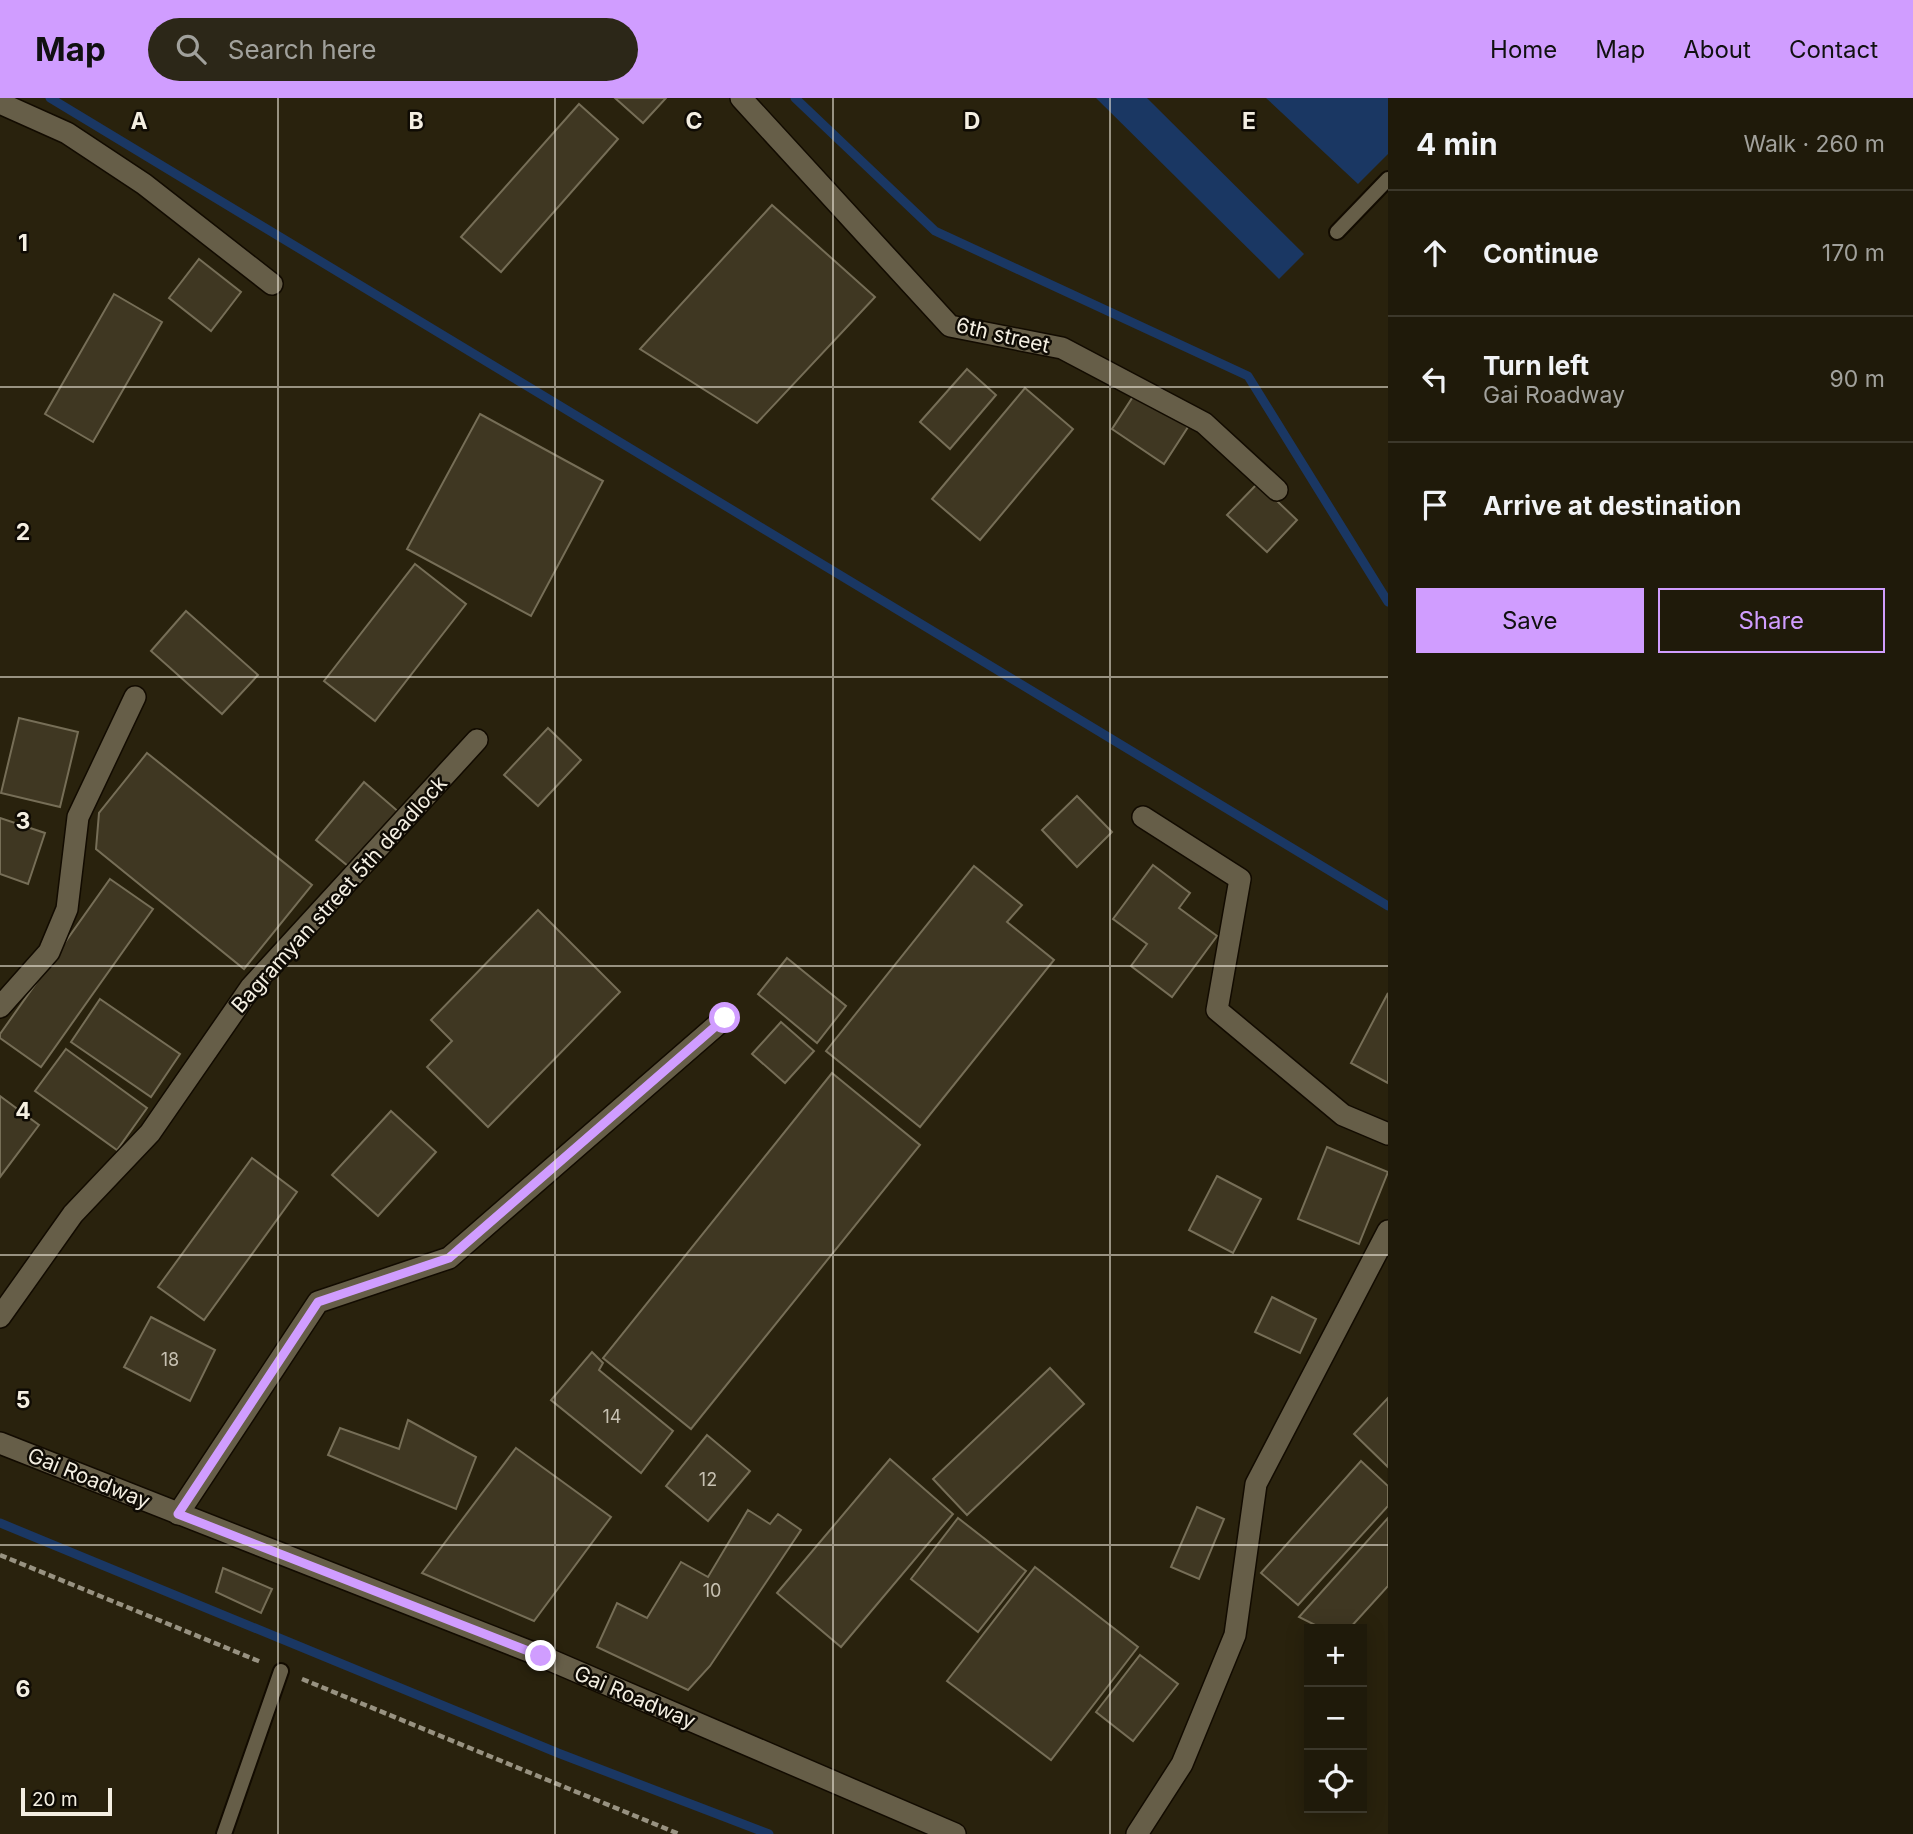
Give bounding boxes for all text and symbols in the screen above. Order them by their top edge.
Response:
search box [148,18,638,81]
text: Map [35,29,106,69]
icon: search [172,30,210,68]
text: Search here [228,34,376,65]
text: Home [1490,35,1557,64]
text: Map [1595,35,1645,64]
text: About [1683,35,1751,64]
text: Contact [1789,35,1878,64]
text: A [130,107,148,135]
text: B [408,107,424,135]
text: C [685,107,703,135]
text: D [964,107,980,135]
text: E [1242,107,1256,135]
text: 4 min [1416,126,1498,162]
text: Walk · 260 m [1743,130,1885,158]
text: 1 [18,229,28,257]
icon: ahead [1416,234,1454,272]
text: Continue [1483,238,1599,269]
text: 170 m [1822,239,1885,267]
street label: 6th street [954,312,1052,358]
text: Turn left [1483,350,1589,381]
icon: left [1416,360,1454,398]
text: 90 m [1830,365,1885,393]
text: Gai Roadway [1483,381,1625,409]
icon: arrive [1416,486,1454,524]
text: Arrive at destination [1483,490,1742,521]
text: 2 [16,518,30,546]
button: Save [1416,588,1644,653]
button: Share [1658,588,1885,653]
street label: Bagramyan street 5th deadlock [226,770,452,1018]
text: 3 [16,807,30,835]
route start [709,1002,740,1033]
text: 4 [15,1097,31,1125]
house number: 18 [161,1349,179,1370]
text: 5 [16,1386,30,1414]
house number: 14 [603,1406,621,1427]
street label: Gai Roadway [24,1442,154,1514]
house number: 12 [699,1469,717,1490]
house number: 10 [703,1580,721,1601]
map controls [1304,1624,1367,1813]
button: + [1304,1624,1367,1687]
route end [525,1640,556,1671]
street label: Gai Roadway [570,1660,700,1734]
text: 6 [16,1675,30,1703]
button: − [1304,1687,1367,1750]
button: locate [1304,1750,1367,1813]
scale bar [21,1785,112,1817]
text: 20 m [32,1788,78,1811]

